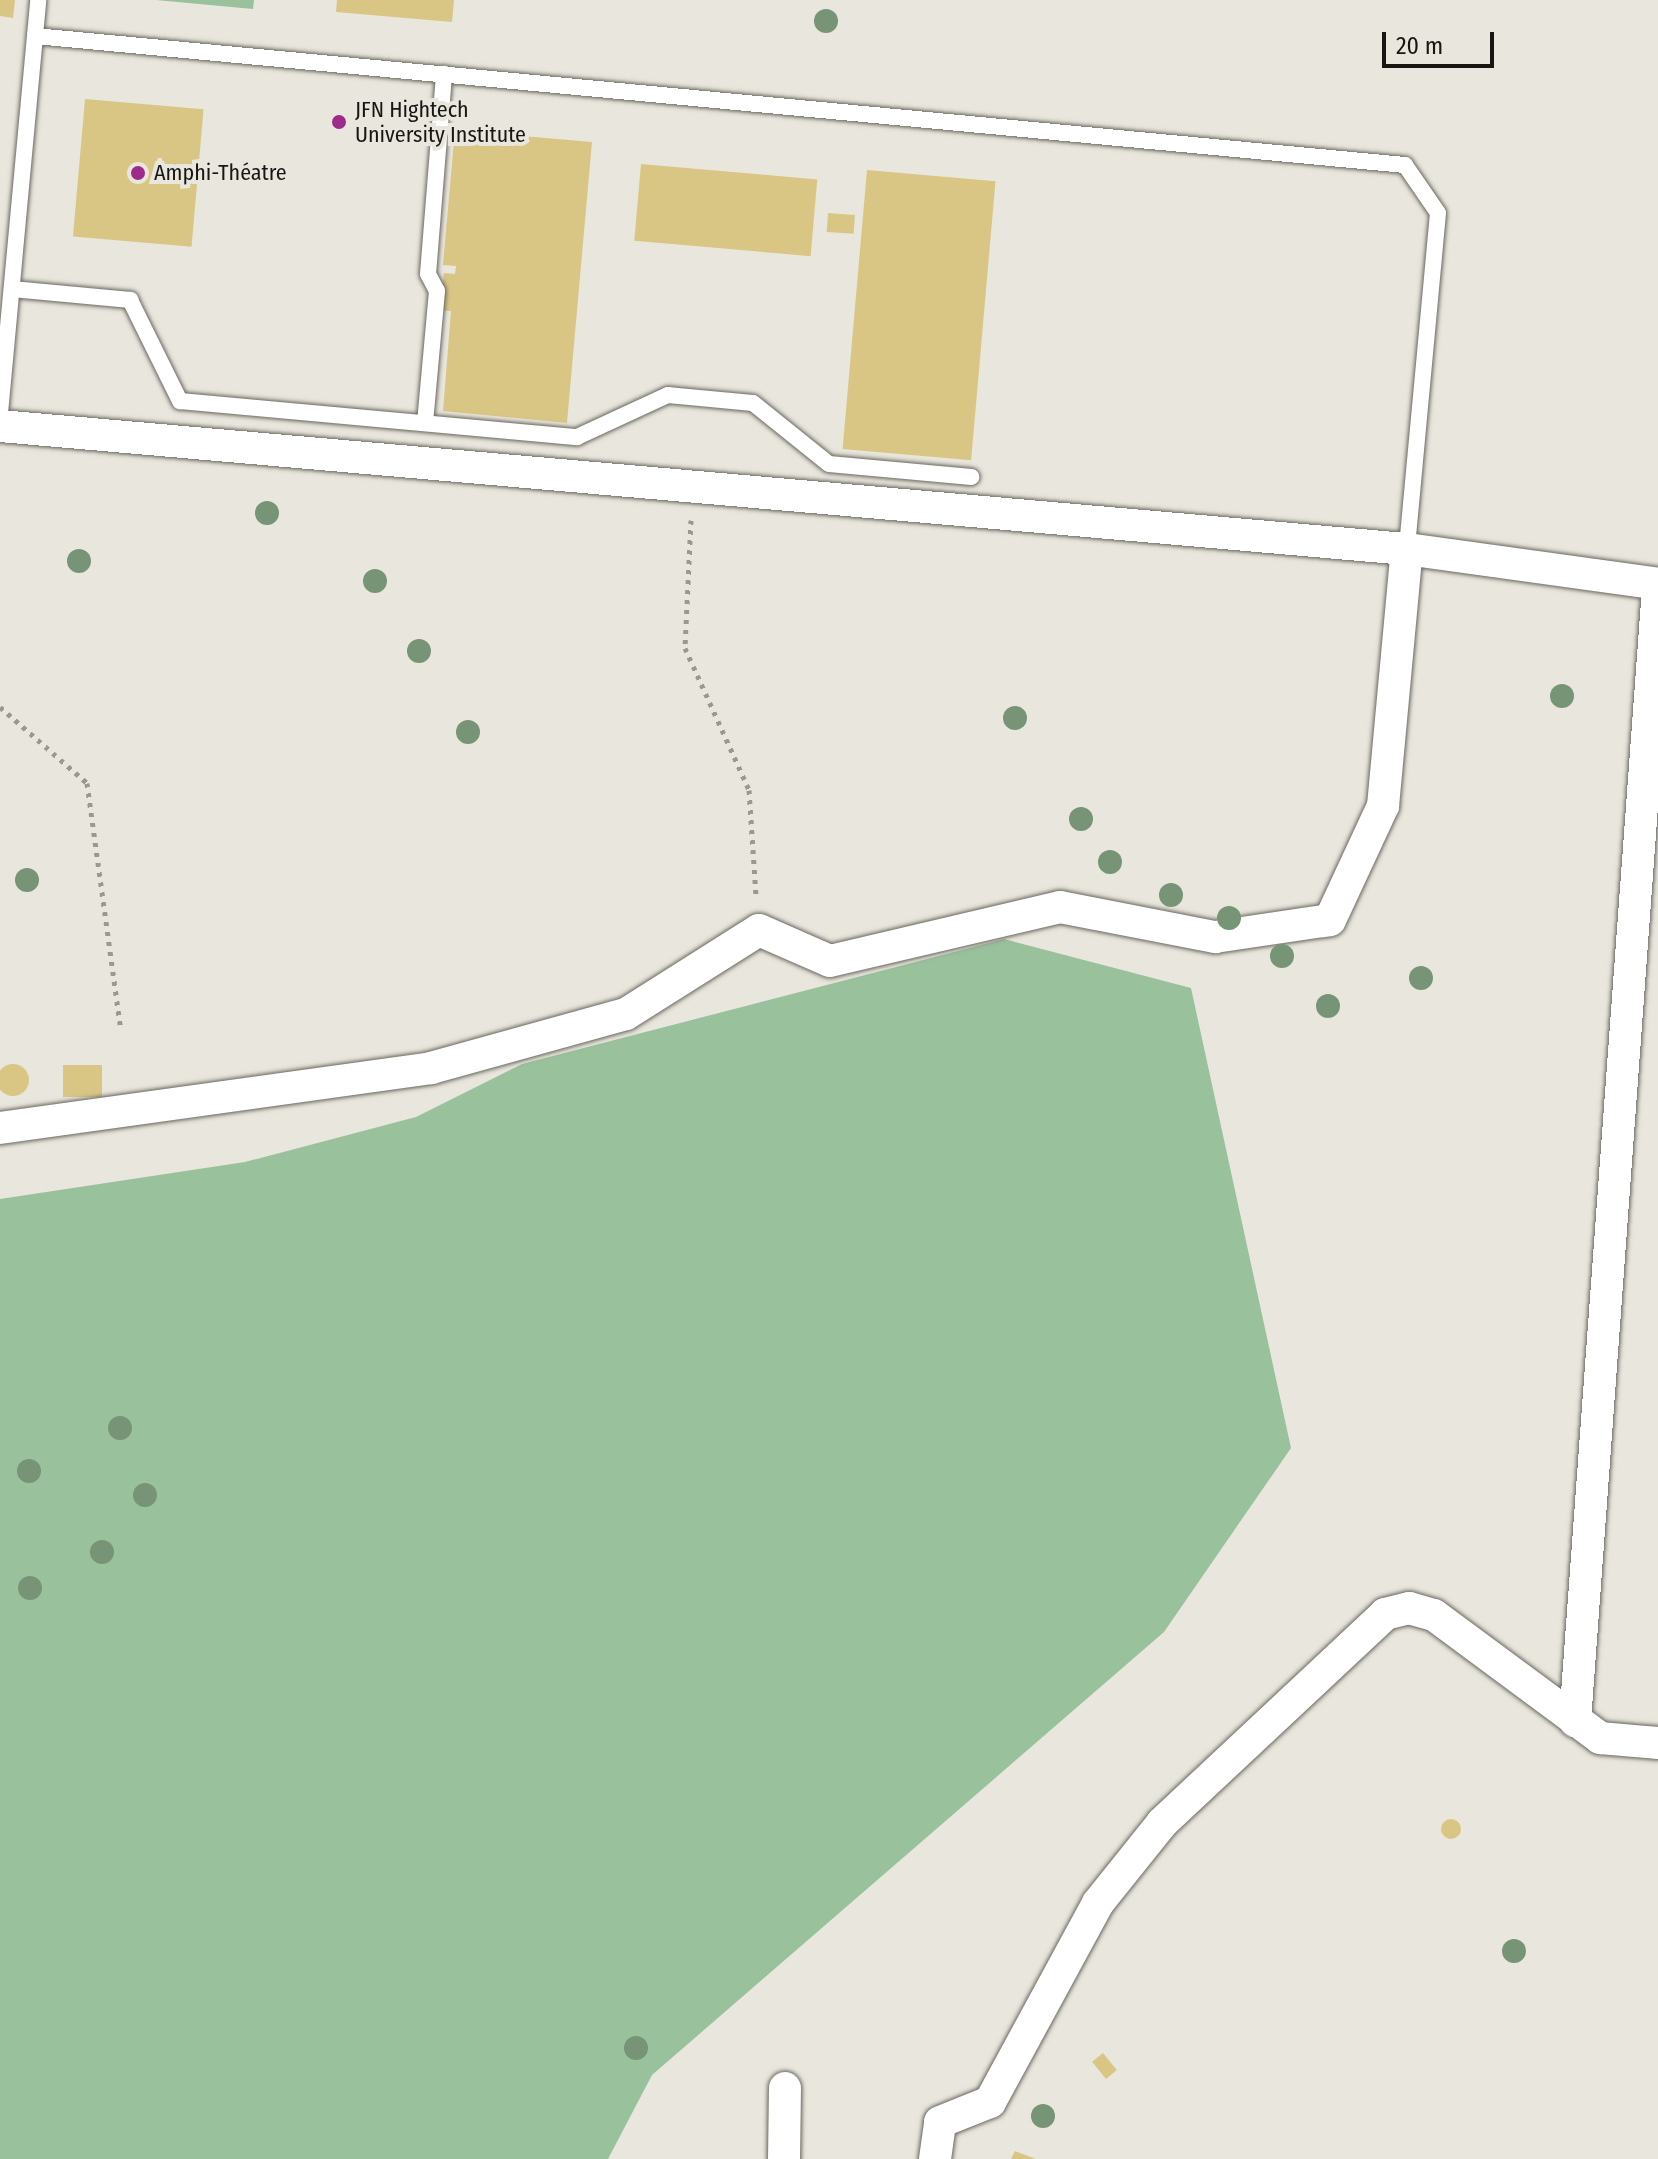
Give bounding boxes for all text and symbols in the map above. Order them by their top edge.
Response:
scale bar [1386,16,1498,66]
text: 20 m [1396,32,1443,60]
place label: JFN Hightech University Institute [355,96,526,148]
marker: JFN Hightech University Institute [330,113,348,131]
place label: Amphi-Théatre [154,160,287,186]
marker: Amphi-Théatre [129,164,147,182]

